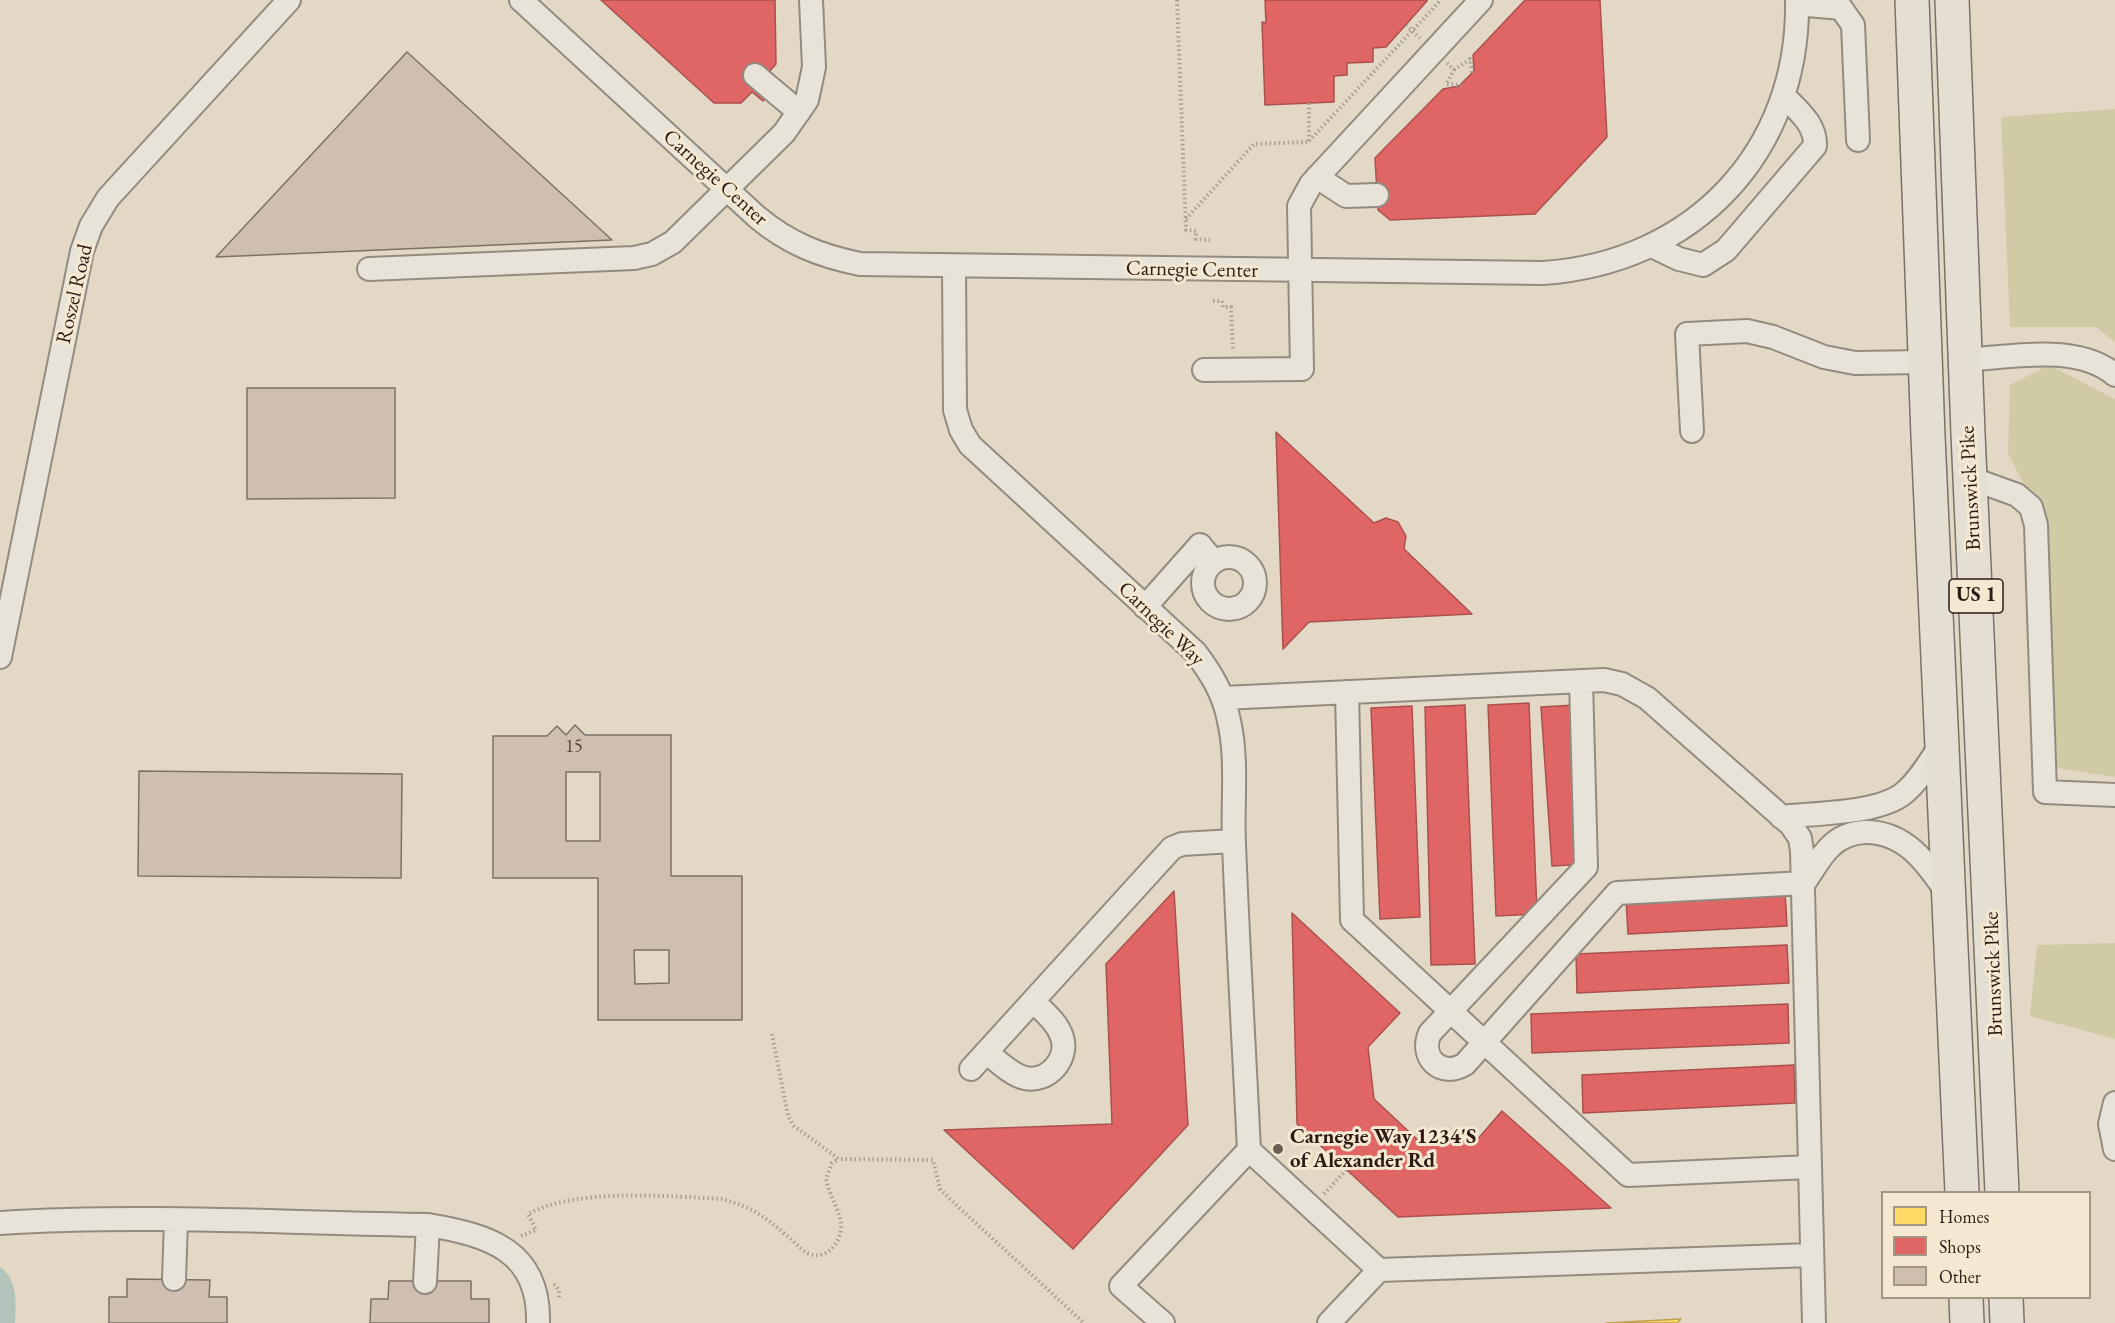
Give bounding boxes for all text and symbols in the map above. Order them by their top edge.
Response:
street label: Carnegie Center [657,124,773,232]
street label: Roszel Road [51,242,99,346]
street label: Carnegie Center [1126,256,1258,284]
street label: Brunswick Pike [1955,425,1987,551]
street label: Carnegie Way [1112,576,1210,672]
road number: US 1 [1949,579,2003,613]
house number: 15 [565,736,583,758]
street label: Brunswick Pike [1979,911,2009,1037]
place label: Carnegie Way 1234'S of Alexander Rd [1290,1124,1476,1174]
marker: Carnegie Way 1234'S of Alexander Rd [1271,1142,1285,1156]
legend [1881,1191,2091,1299]
text: Homes [1939,1205,1989,1228]
text: Shops [1939,1235,1981,1258]
text: Other [1939,1265,1981,1288]

